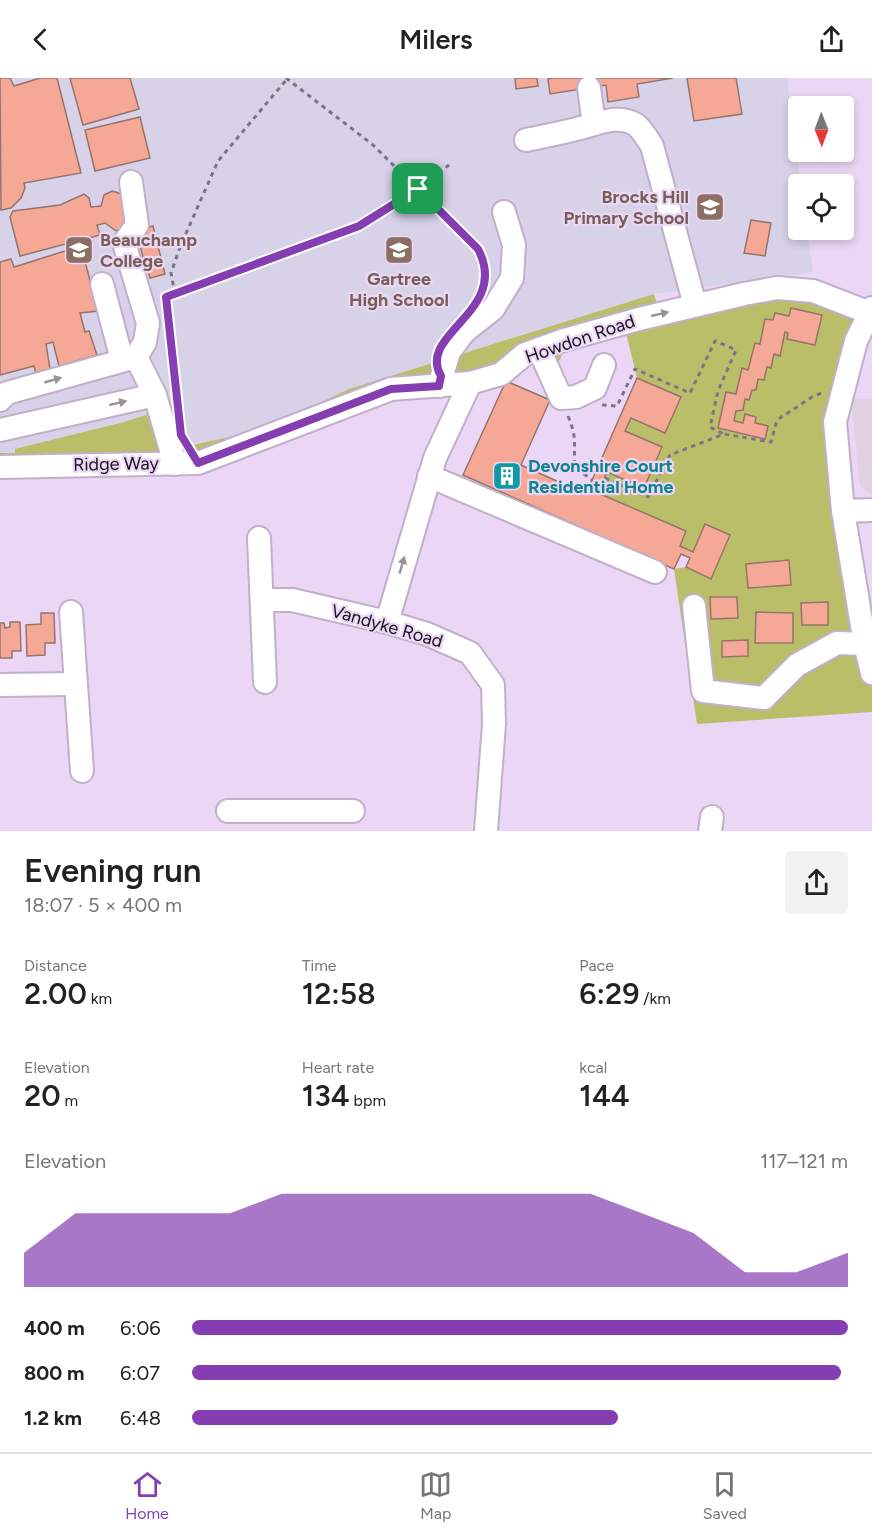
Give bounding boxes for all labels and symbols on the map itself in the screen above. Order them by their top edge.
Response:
north arrow [788,96,854,162]
pin [392,163,443,214]
place label: Brocks Hill Primary School [564,186,689,229]
school or university icon: Brocks Hill Primary School [694,191,726,223]
place label: Beauchamp College [100,229,197,272]
school or university icon: Beauchamp College [63,234,95,266]
school or university icon: Gartree High School [383,234,415,266]
place label: Gartree High School [349,268,449,311]
one-way arrow [651,308,670,318]
street label: Howdon Road [522,310,638,368]
one-way arrow [44,374,63,384]
one-way arrow [109,397,128,407]
street label: Ridge Way [73,452,160,476]
place label: Devonshire Court Residential Home [528,455,674,498]
building icon: Devonshire Court Residential Home [491,460,523,492]
one-way arrow [398,556,407,574]
street label: Vandyke Road [329,600,445,652]

